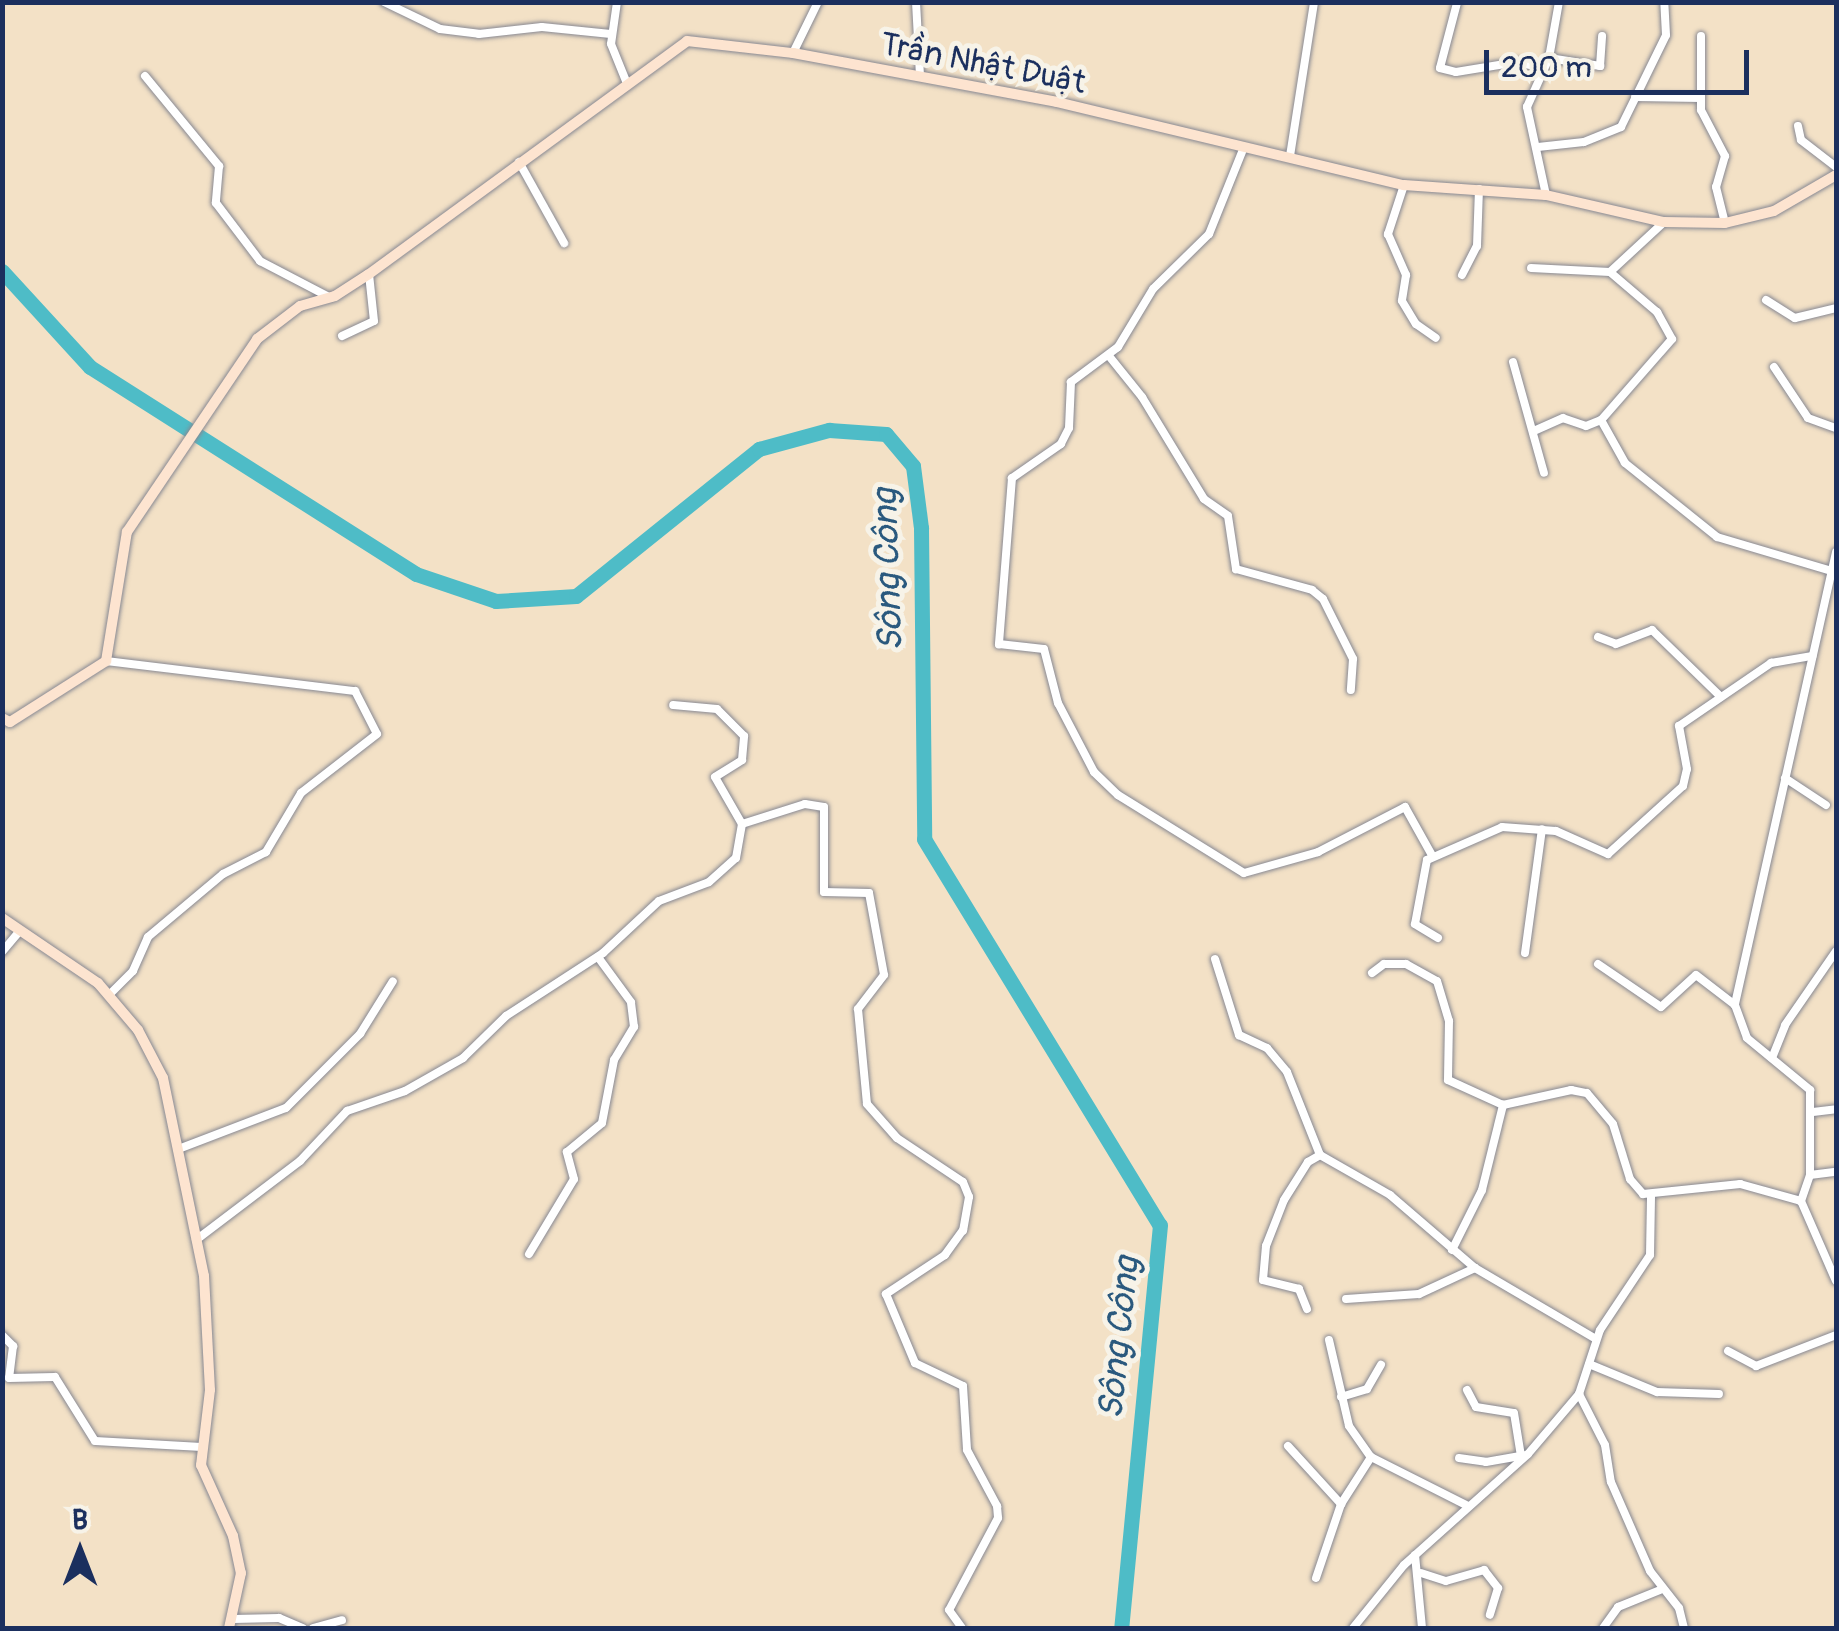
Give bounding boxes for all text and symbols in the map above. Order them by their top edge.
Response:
street label: Trần Nhật Duật [877,25,1089,103]
scale bar [1489,30,1754,92]
text: 200 m [1501,49,1592,86]
water label: Sông Công [864,488,912,652]
water label: Sông Công [1090,1255,1148,1421]
north arrow [30,1501,130,1601]
text: B [72,1503,88,1538]

